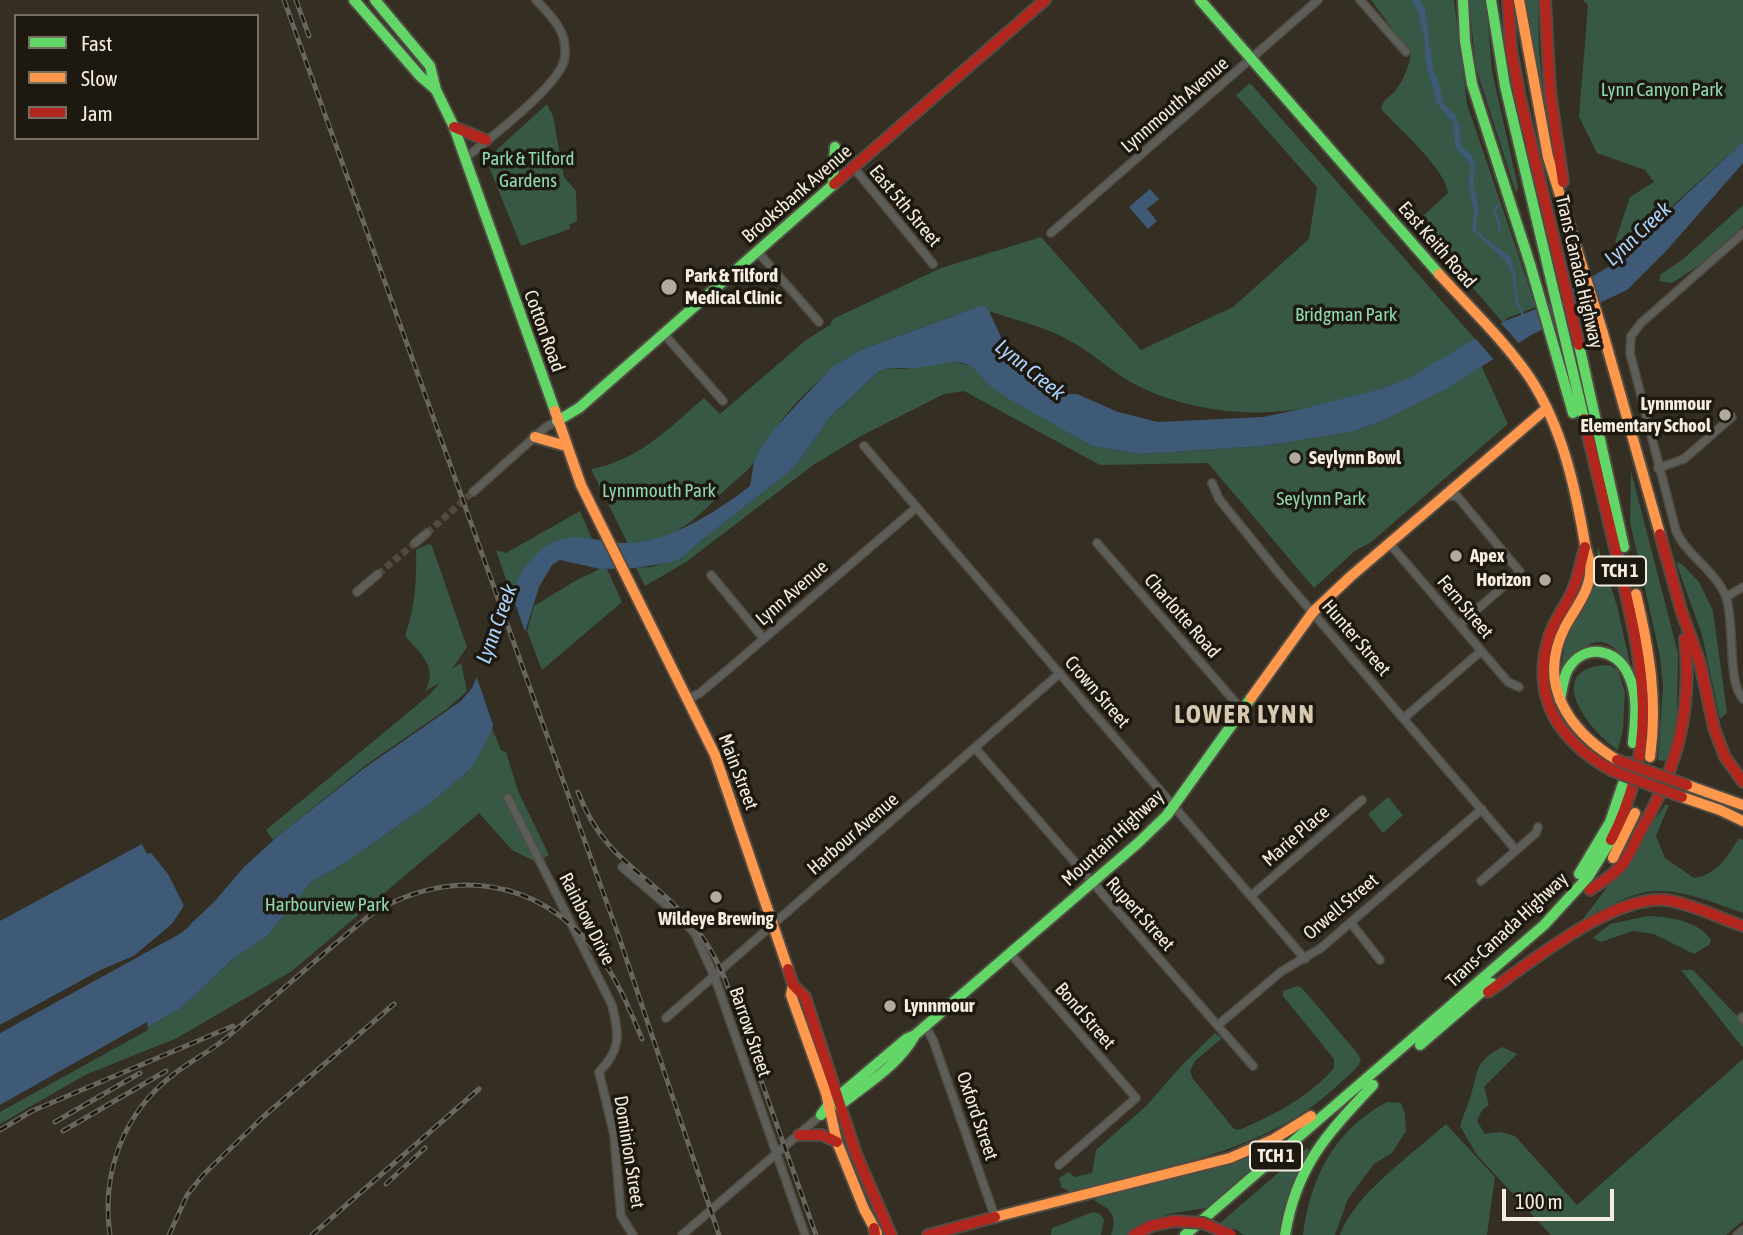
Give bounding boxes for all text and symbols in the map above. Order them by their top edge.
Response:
legend [14,14,259,140]
text: Fast [81,31,112,55]
street label: Lynnmouth Avenue [1117,52,1233,158]
text: Slow [81,66,117,90]
park label: Lynn Canyon Park [1601,79,1723,101]
text: Jam [81,101,113,125]
street label: Brooksbank Avenue [737,140,857,248]
park label: Park & Tilford Gardens [482,148,574,192]
street label: East 5th Street [864,161,946,251]
street label: Trans Canada Highway [1550,193,1608,351]
street label: East Keith Road [1393,197,1481,293]
water label: Lynn Creek [1599,197,1677,271]
place label: Park & Tilford Medical Clinic [685,265,782,309]
marker: Park & Tilford Medical Clinic [659,277,679,297]
street label: Cotton Road [519,287,569,375]
park label: Bridgman Park [1295,304,1397,326]
water label: Lynn Creek [990,334,1070,406]
place label: Lynnmour Elementary School [1580,393,1711,437]
marker: Lynnmour Elementary School [1717,407,1733,423]
place label: Seylynn Bowl [1309,447,1401,469]
marker: Seylynn Bowl [1287,450,1303,466]
park label: Lynnmouth Park [602,480,716,502]
park label: Seylynn Park [1276,488,1366,510]
place label: Apex [1470,545,1504,567]
marker: Apex [1448,548,1464,564]
street label: Lynn Avenue [751,555,833,631]
road number: TCH 1 [1594,556,1646,586]
street label: Charlotte Road [1139,569,1225,663]
place label: Horizon [1476,569,1531,591]
street label: Fern Street [1432,571,1498,643]
marker: Horizon [1537,572,1553,588]
water label: Lynn Creek [471,581,523,667]
street label: Hunter Street [1317,595,1395,681]
street label: Crown Street [1060,651,1134,733]
district label: LOWER LYNN [1176,699,1314,731]
street label: Main Street [713,731,763,813]
street label: Mountain Highway [1057,785,1169,891]
street label: Harbour Avenue [803,788,903,880]
street label: Marie Place [1258,801,1334,871]
street label: Trans-Canada Highway [1441,868,1573,992]
street label: Rainbow Drive [554,869,620,969]
street label: Orwell Street [1299,869,1383,945]
street label: Rupert Street [1101,872,1179,956]
marker: Wildeye Brewing [708,889,724,905]
park label: Harbourview Park [265,894,389,916]
place label: Wildeye Brewing [658,908,774,930]
street label: Bond Street [1050,978,1120,1054]
street label: Barrow Street [724,984,776,1080]
place label: Lynnmour [904,995,974,1017]
marker: Lynnmour [882,998,898,1014]
street label: Oxford Street [951,1069,1003,1163]
street label: Dominion Street [609,1094,649,1210]
road number: TCH 1 [1250,1142,1302,1170]
scale bar [1505,1176,1617,1220]
text: 100 m [1515,1189,1563,1213]

